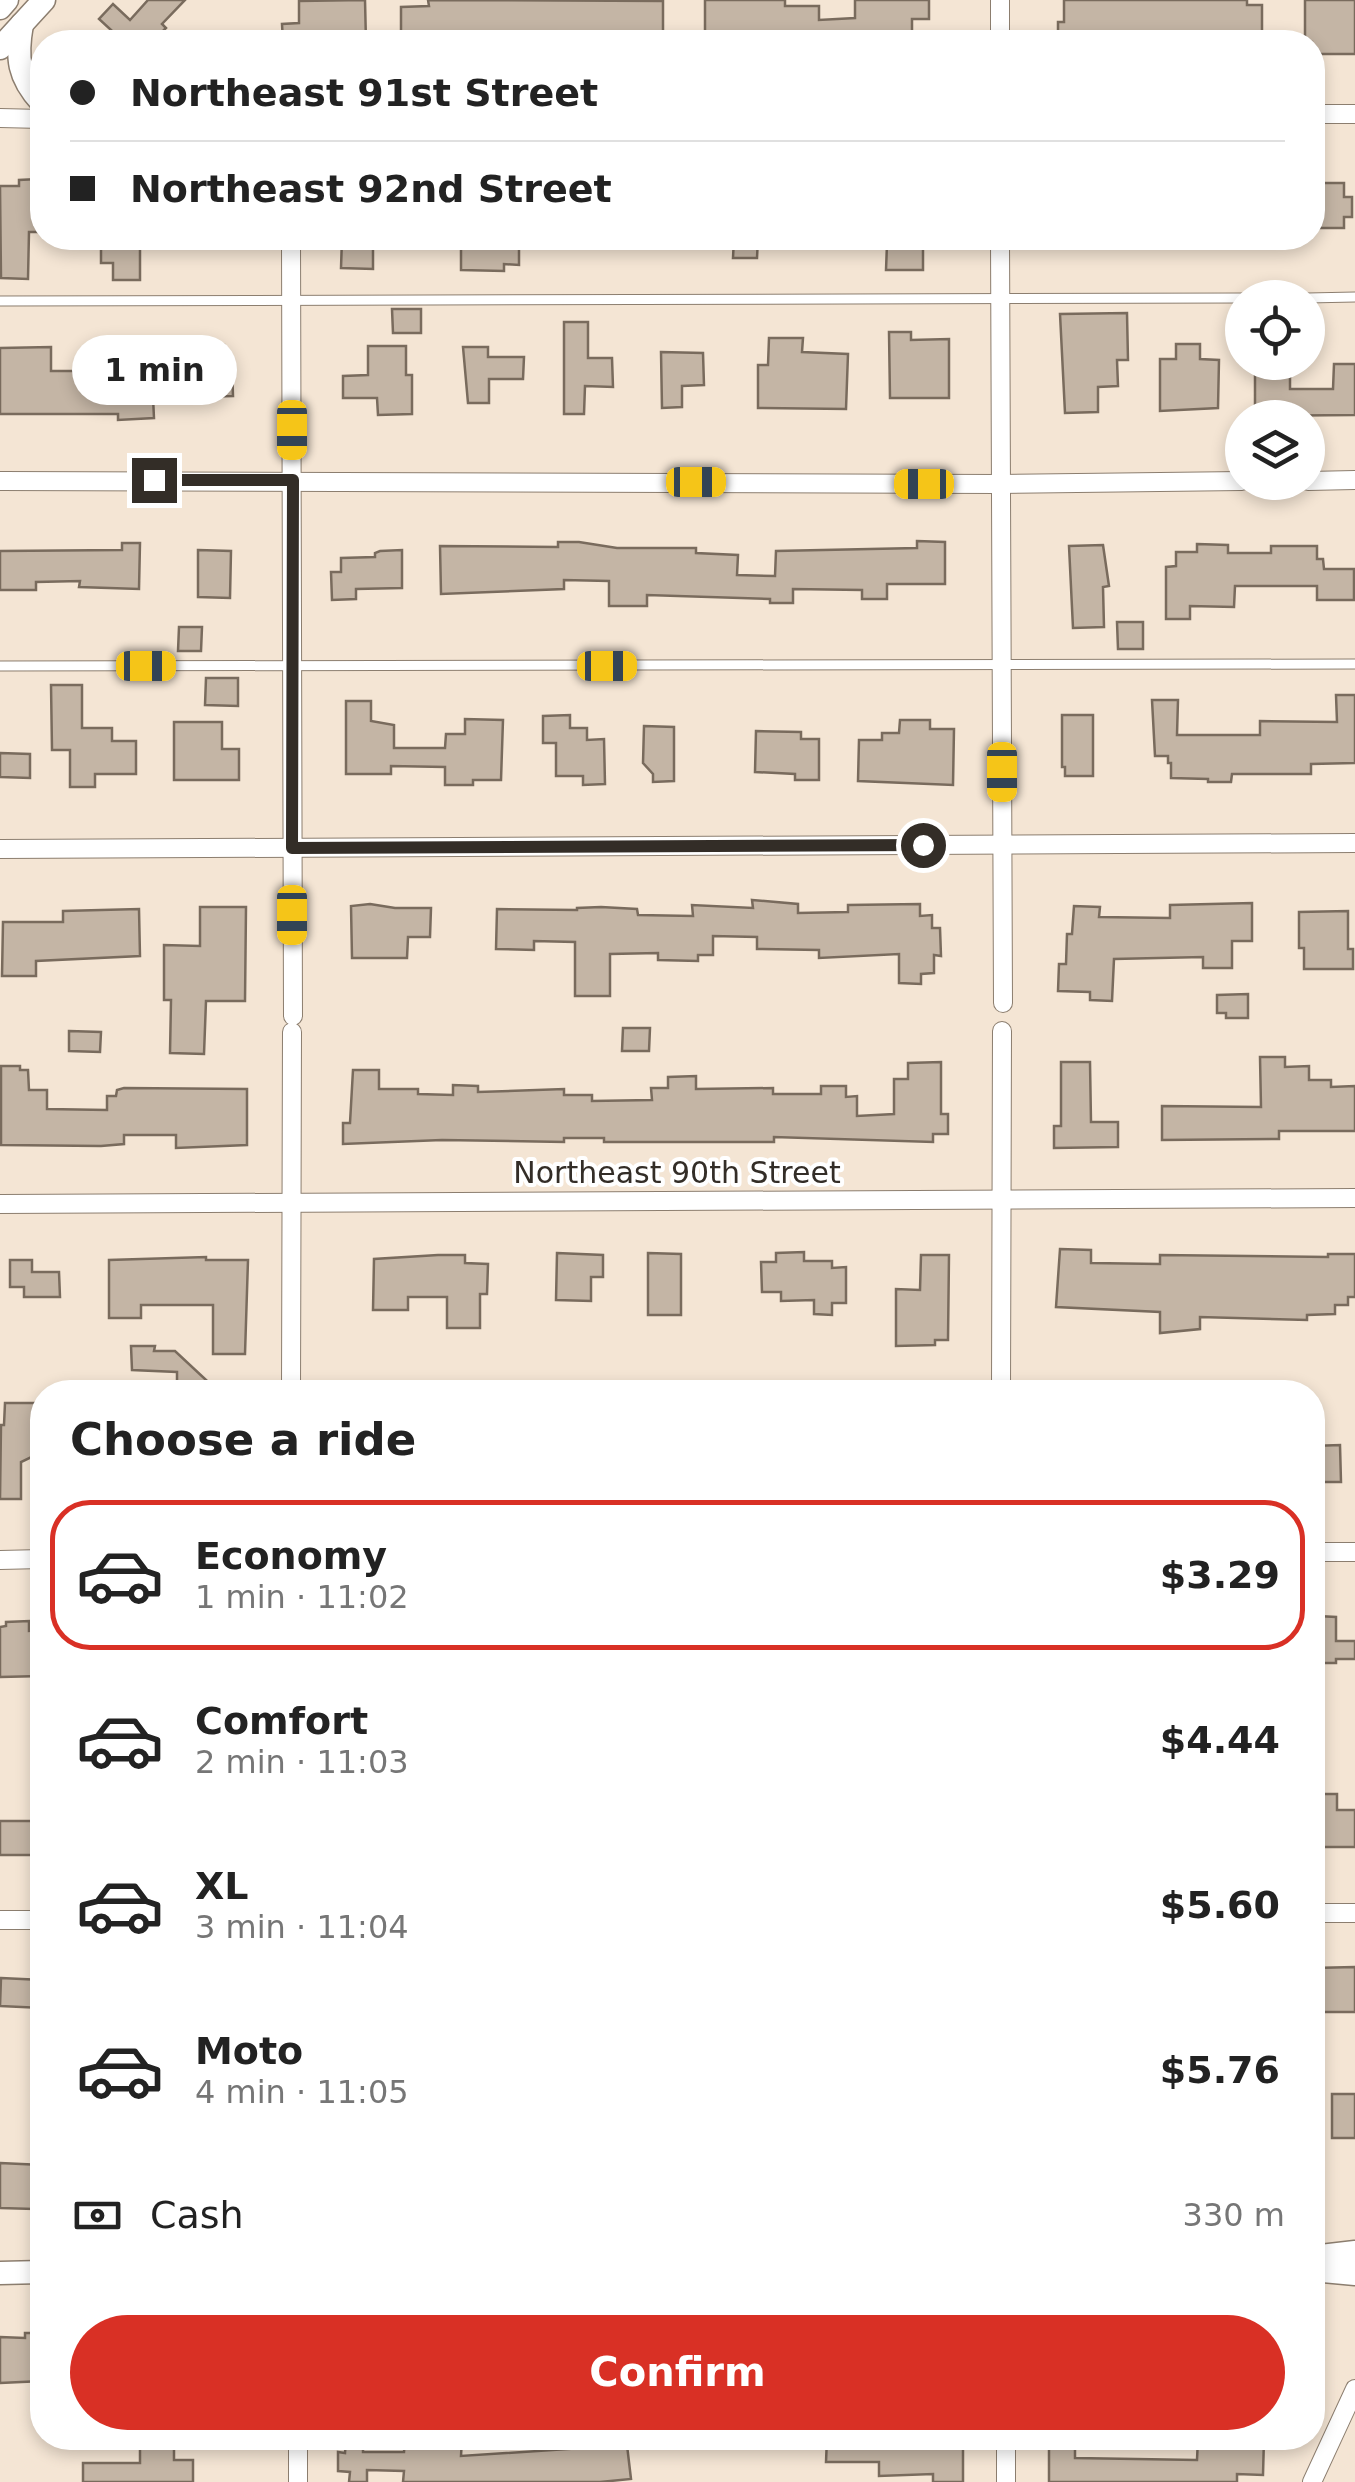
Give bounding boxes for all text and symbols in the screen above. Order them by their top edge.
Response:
text: Northeast 91st Street [130,71,598,115]
text: Northeast 92nd Street [130,167,612,211]
map controls [1225,280,1325,500]
button: locate [1225,280,1325,380]
callout: 1 min [72,335,236,405]
text: 1 min [104,351,205,389]
car [277,400,307,460]
button: layers [1225,400,1325,500]
route end [132,458,177,503]
car [666,467,726,497]
car [894,469,954,499]
car [116,651,176,681]
car [577,651,637,681]
car [987,742,1017,802]
route start [901,823,946,868]
car [277,885,307,945]
street label: Northeast 90th Street [513,1155,841,1190]
text: Choose a ride [70,1413,416,1466]
icon: car [75,1530,165,1620]
text: Economy [195,1534,387,1578]
text: $3.29 [1160,1553,1280,1597]
text: 1 min · 11:02 [195,1578,409,1616]
icon: car [75,1695,165,1785]
text: Comfort [195,1699,368,1743]
text: $4.44 [1160,1718,1280,1762]
text: 2 min · 11:03 [195,1743,409,1781]
icon: car [75,1860,165,1950]
text: XL [195,1864,249,1908]
text: $5.60 [1160,1883,1280,1927]
text: 3 min · 11:04 [195,1908,409,1946]
icon: car [75,2025,165,2115]
text: Moto [195,2029,303,2073]
text: $5.76 [1160,2048,1280,2092]
text: 4 min · 11:05 [195,2073,409,2111]
icon: cash [70,2188,125,2243]
text: Cash [150,2193,244,2237]
text: 330 m [1183,2196,1285,2234]
button: Confirm [70,2315,1285,2430]

